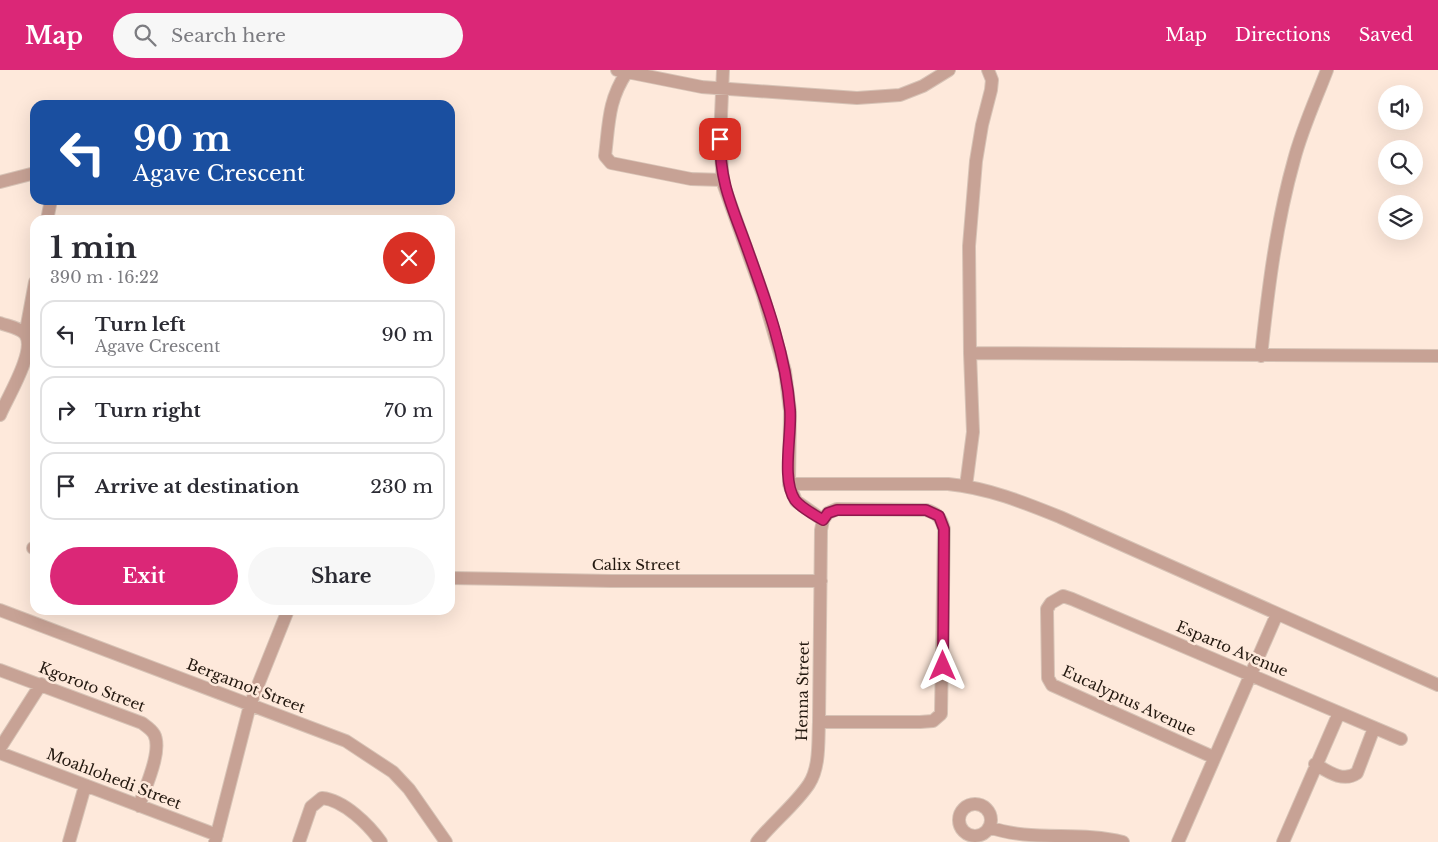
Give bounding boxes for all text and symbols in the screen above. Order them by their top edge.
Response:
search box [113,13,463,58]
text: Map [25,21,83,50]
icon: search [131,21,159,49]
text: Search here [171,24,286,47]
text: Map [1165,24,1207,46]
text: Directions [1235,24,1331,46]
text: Saved [1359,24,1413,46]
map controls [1378,85,1423,240]
button: sound [1378,85,1423,130]
text: 90 m [133,117,231,160]
pin [699,118,741,160]
icon: left [50,120,115,185]
icon: arrive [706,125,734,153]
button: search [1378,140,1423,185]
text: Agave Crescent [133,160,305,187]
button: layers [1378,195,1423,240]
text: 1 min [50,229,137,266]
button: close [383,232,435,284]
text: 390 m · 16:22 [50,267,159,287]
text: Turn left [95,313,186,336]
icon: left [52,320,80,348]
text: 90 m [381,323,433,346]
text: Agave Crescent [95,336,220,356]
icon: right [52,396,80,424]
text: Turn right [95,399,201,422]
text: 70 m [384,399,433,422]
icon: arrive [52,472,80,500]
text: Arrive at destination [95,475,299,498]
text: 230 m [370,475,433,498]
button: Exit [50,547,238,605]
button: Share [248,547,435,605]
street label: Calix Street [592,555,681,574]
street label: Esparto Avenue [1173,616,1291,681]
position arrow [916,639,968,691]
street label: Henna Street [792,640,813,741]
street label: Bergamot Street [184,654,308,717]
street label: Kgoroto Street [36,658,148,716]
street label: Eucalyptus Avenue [1059,661,1199,740]
street label: Moahlohedi Street [44,744,184,813]

